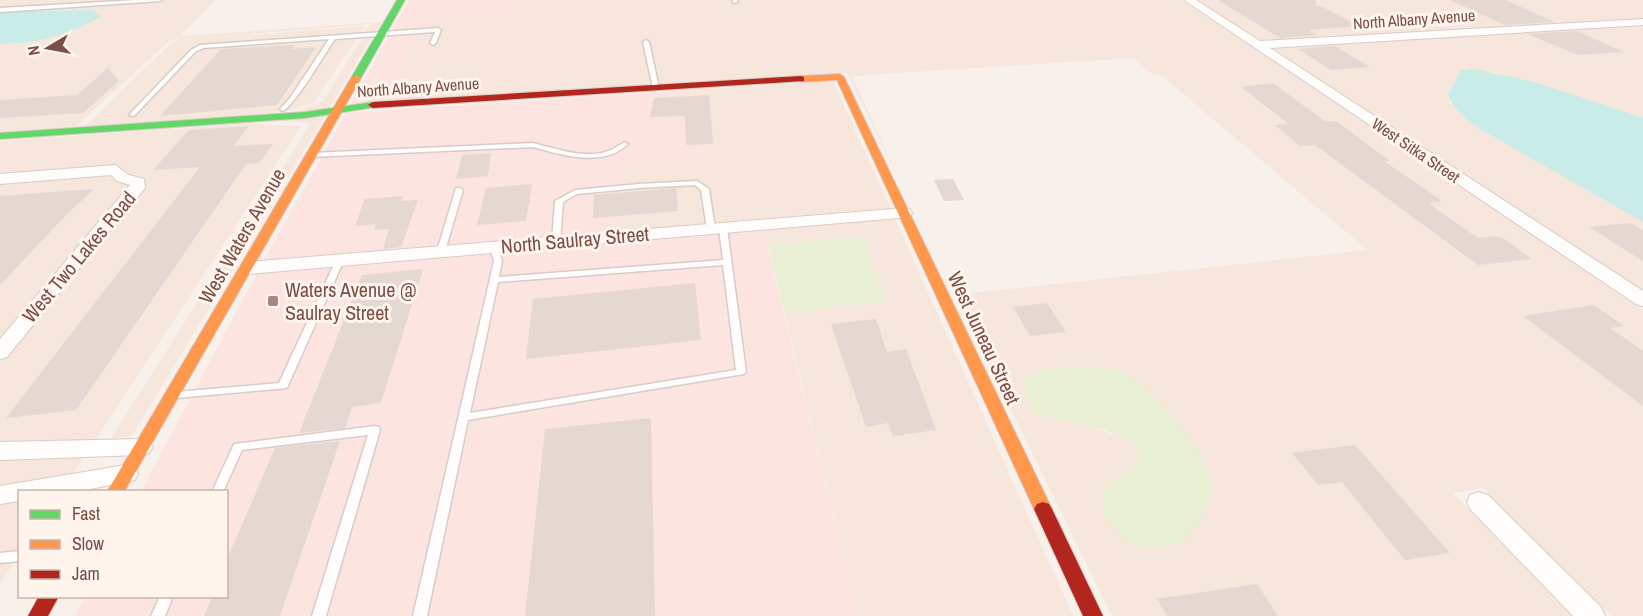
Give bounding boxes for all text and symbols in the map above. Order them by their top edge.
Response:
street label: North Albany Avenue [1352,4,1476,34]
north arrow [18,18,78,78]
text: N [22,44,45,57]
street label: North Albany Avenue [356,72,480,102]
street label: West Sitka Street [1368,112,1465,188]
street label: West Waters Avenue [192,163,291,308]
street label: West Two Lakes Road [16,185,142,328]
street label: North Saulray Street [500,220,651,259]
street label: West Juneau Street [942,267,1027,409]
place label: Waters Avenue @ Saulray Street [285,276,417,326]
marker: Waters Avenue @ Saulray Street [266,294,280,308]
legend [18,490,228,598]
text: Fast [72,501,100,526]
text: Slow [72,531,104,556]
text: Jam [72,561,100,586]

